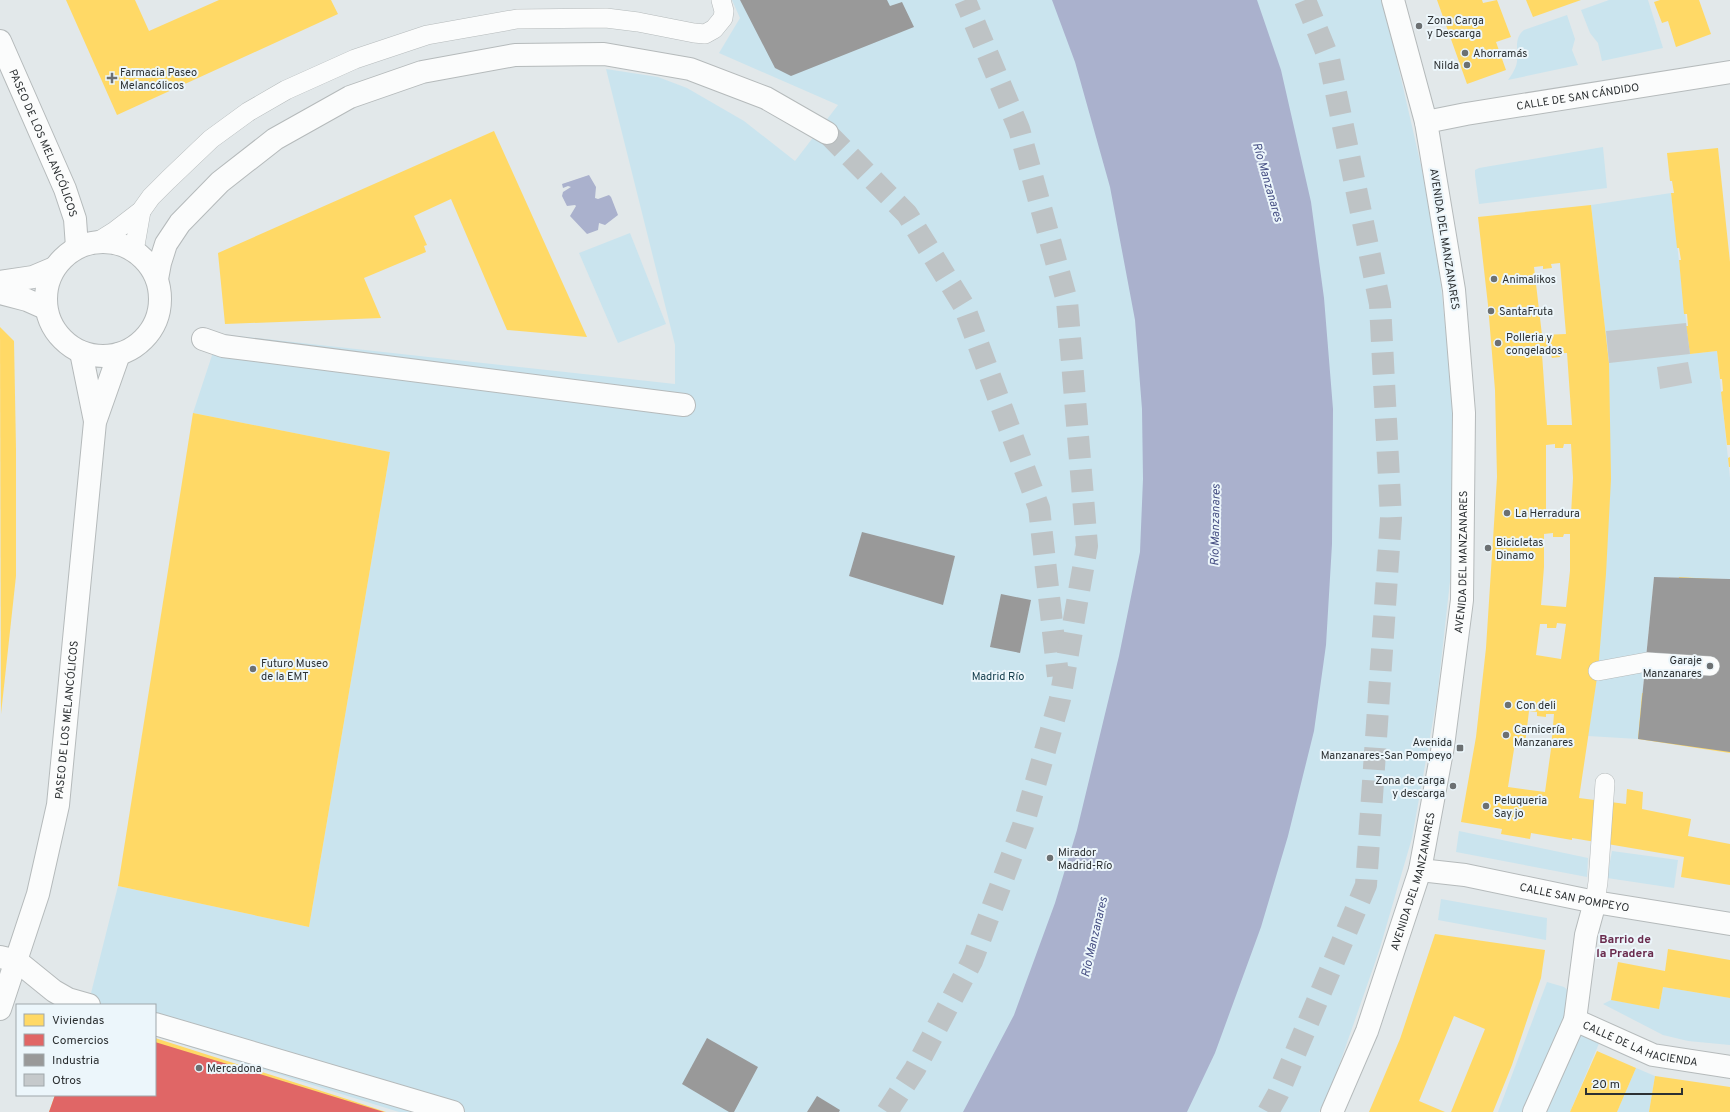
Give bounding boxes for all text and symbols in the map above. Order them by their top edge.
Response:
place label: Zona Carga y Descarga [1427,14,1484,41]
marker: Zona Carga y Descarga [1414,21,1424,31]
place label: Ahorramás [1473,47,1527,61]
marker: Ahorramás [1460,48,1470,58]
place label: Nilda [1434,59,1459,73]
marker: Nilda [1462,60,1472,70]
place label: Farmacia Paseo Melancólicos [120,66,197,93]
street label: PASEO DE LOS MELANCÓLICOS [5,67,80,219]
marker: Farmacia Paseo Melancólicos [107,73,117,83]
street label: CALLE DE SAN CÁNDIDO [1516,81,1640,114]
water label: Río Manzanares [1248,141,1286,224]
street label: AVENIDA DEL MANZANARES [1426,168,1462,311]
place label: Animalikos [1502,273,1556,287]
marker: Animalikos [1489,274,1499,284]
place label: SantaFruta [1499,305,1553,319]
marker: SantaFruta [1486,306,1496,316]
place label: Polleria y congelados [1506,331,1562,358]
marker: Polleria y congelados [1493,338,1503,348]
water label: Río Manzanares [1207,483,1225,566]
street label: AVENIDA DEL MANZANARES [1452,491,1471,634]
place label: La Herradura [1515,507,1580,521]
marker: La Herradura [1502,508,1512,518]
place label: Bicicletas Dinamo [1496,536,1544,563]
marker: Bicicletas Dinamo [1483,543,1493,553]
street label: PASEO DE LOS MELANCÓLICOS [53,640,82,800]
place label: Garaje Manzanares [1643,654,1702,681]
place label: Futuro Museo de la EMT [261,657,328,684]
marker: Garaje Manzanares [1705,661,1715,671]
marker: Futuro Museo de la EMT [248,664,258,674]
park label: Madrid Río [972,670,1024,684]
place label: Con deli [1516,699,1556,713]
marker: Con deli [1503,700,1513,710]
place label: Carnicería Manzanares [1514,723,1573,750]
marker: Carnicería Manzanares [1501,730,1511,740]
place label: Avenida Manzanares-San Pompeyo [1321,736,1452,763]
marker: Avenida Manzanares-San Pompeyo [1455,743,1465,753]
place label: Zona de carga y descarga [1375,774,1445,801]
marker: Zona de carga y descarga [1448,781,1458,791]
place label: Peluqueria Say jo [1494,794,1547,821]
marker: Peluqueria Say jo [1481,801,1491,811]
street label: AVENIDA DEL MANZANARES [1388,811,1439,952]
place label: Mirador Madrid-Río [1058,846,1112,873]
marker: Mirador Madrid-Río [1045,853,1055,863]
street label: CALLE SAN POMPEYO [1518,881,1630,915]
water label: Río Manzanares [1078,895,1112,979]
district label: Barrio de la Pradera [1596,932,1654,962]
legend [16,1004,156,1096]
text: Viviendas [52,1013,104,1029]
street label: CALLE DE LA HACIENDA [1580,1018,1699,1070]
text: Comercios [52,1033,109,1049]
text: Industria [52,1053,99,1069]
place label: Mercadona [207,1062,262,1076]
marker: Mercadona [194,1063,204,1073]
scale bar [1586,1070,1682,1096]
text: Otros [52,1073,81,1089]
text: 20 m [1592,1077,1620,1093]

